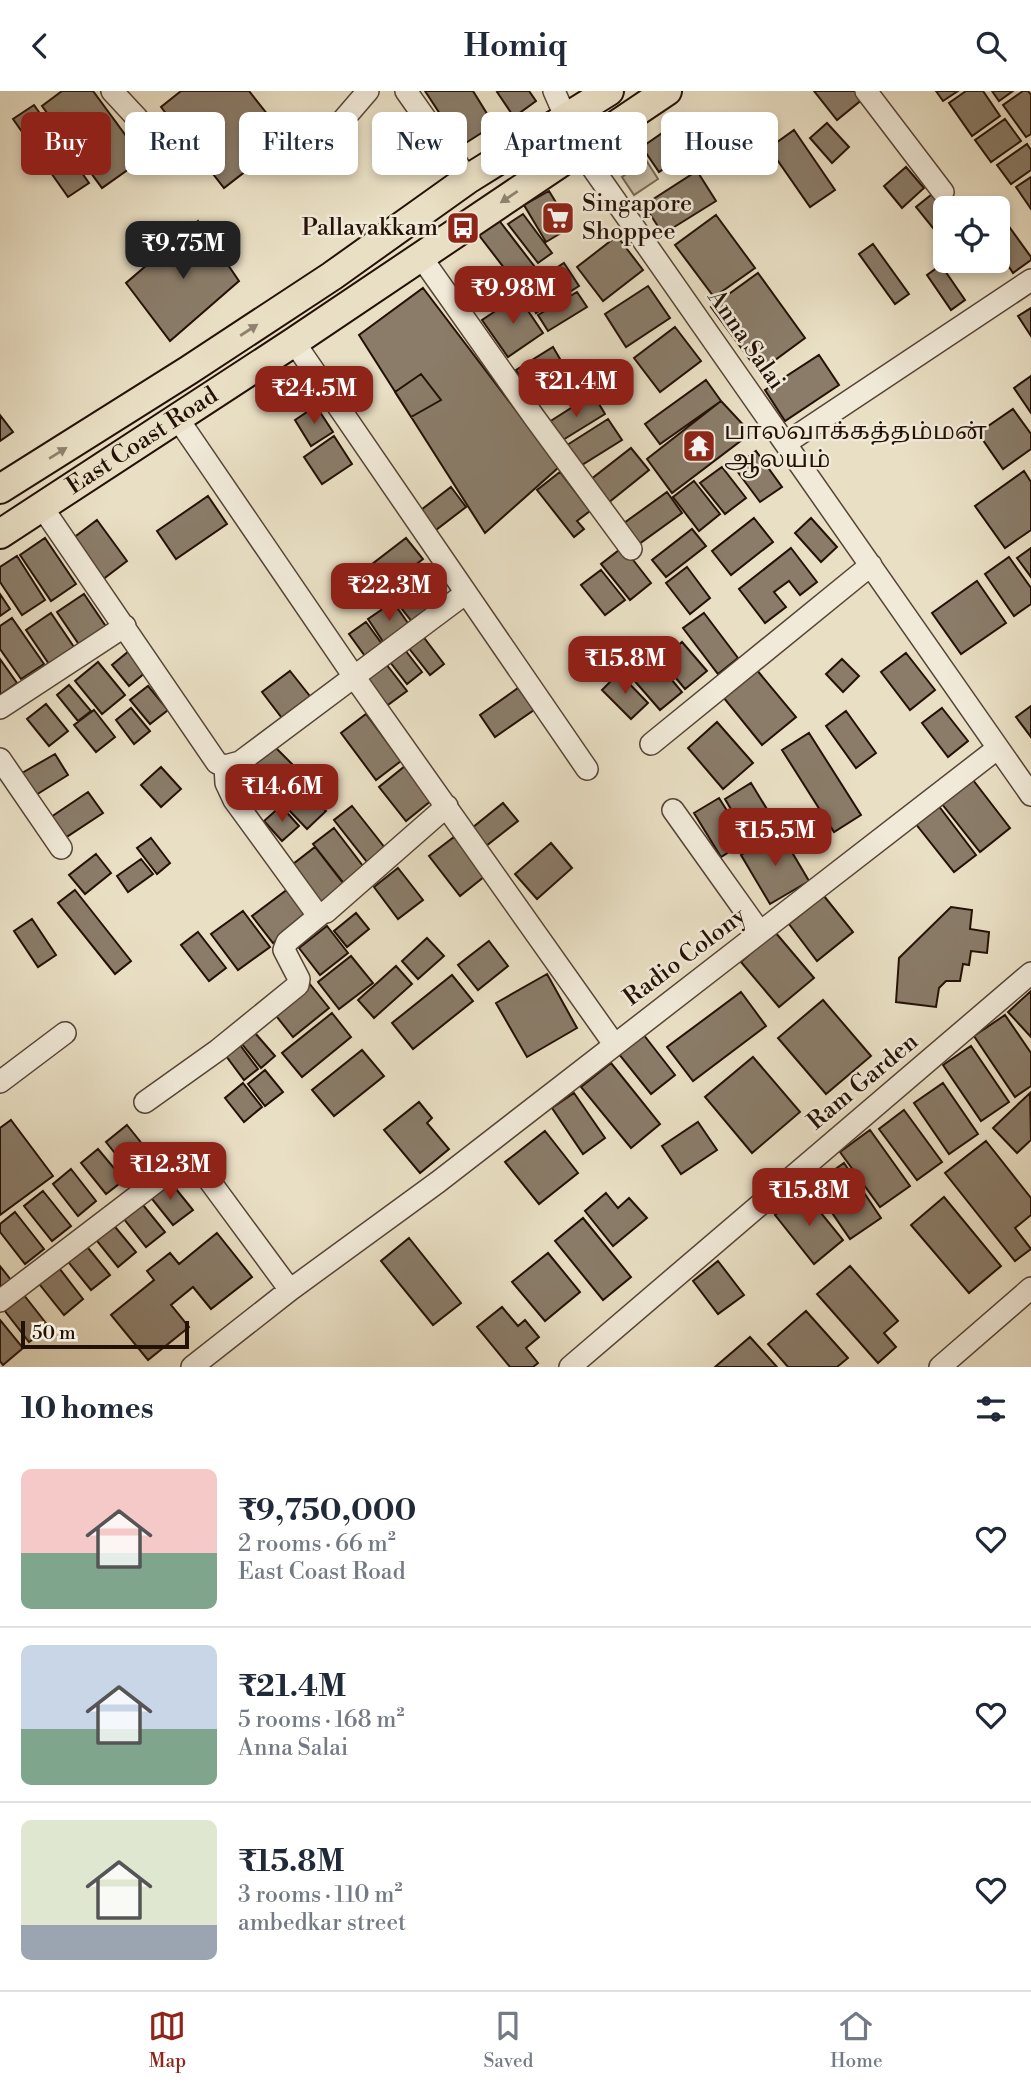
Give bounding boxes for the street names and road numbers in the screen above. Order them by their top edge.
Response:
street label: Anna Salai [700,283,791,396]
street label: East Coast Road [61,380,224,501]
street label: Radio Colony [618,901,752,1013]
street label: Ram Garden [802,1027,924,1137]

